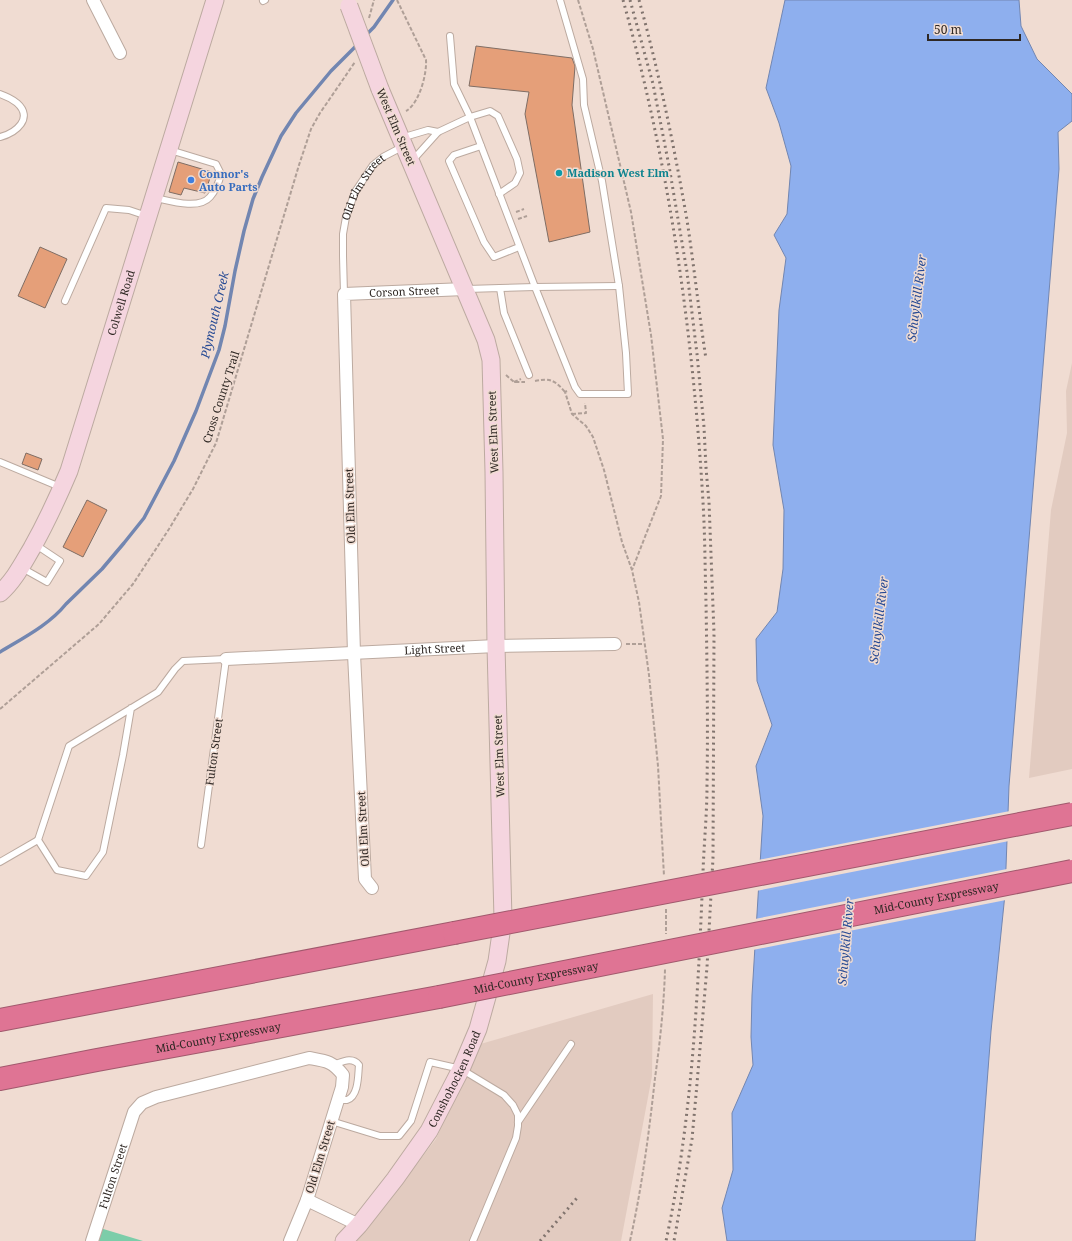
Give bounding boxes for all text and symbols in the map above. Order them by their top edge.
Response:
scale bar [928,16,1020,42]
text: 50 m [934,21,962,38]
street label: West Elm Street [373,86,420,168]
street label: Old Elm Street [337,150,388,222]
place label: Madison West Elm [567,165,669,180]
place label: Connor's Auto Parts [199,166,258,194]
marker: Madison West Elm [554,168,564,178]
marker: Connor's Auto Parts [186,175,196,185]
water label: Schuylkill River [903,253,930,342]
street label: Colwell Road [103,268,138,337]
water label: Plymouth Creek [196,269,233,361]
street label: Corson Street [369,282,440,300]
street label: Cross County Trail [199,348,243,445]
street label: West Elm Street [484,390,501,474]
street label: Old Elm Street [341,468,358,544]
water label: Schuylkill River [865,575,892,664]
street label: Light Street [404,639,466,657]
street label: West Elm Street [490,714,507,798]
street label: Fulton Street [201,717,226,787]
street label: Old Elm Street [353,791,372,867]
street label: Mid-County Expressway [872,878,1001,917]
water label: Schuylkill River [833,897,858,986]
street label: Mid-County Expressway [472,957,600,997]
street label: Mid-County Expressway [154,1018,283,1056]
street label: Conshohocken Road [424,1028,484,1130]
street label: Old Elm Street [301,1118,338,1195]
street label: Fulton Street [95,1141,130,1211]

